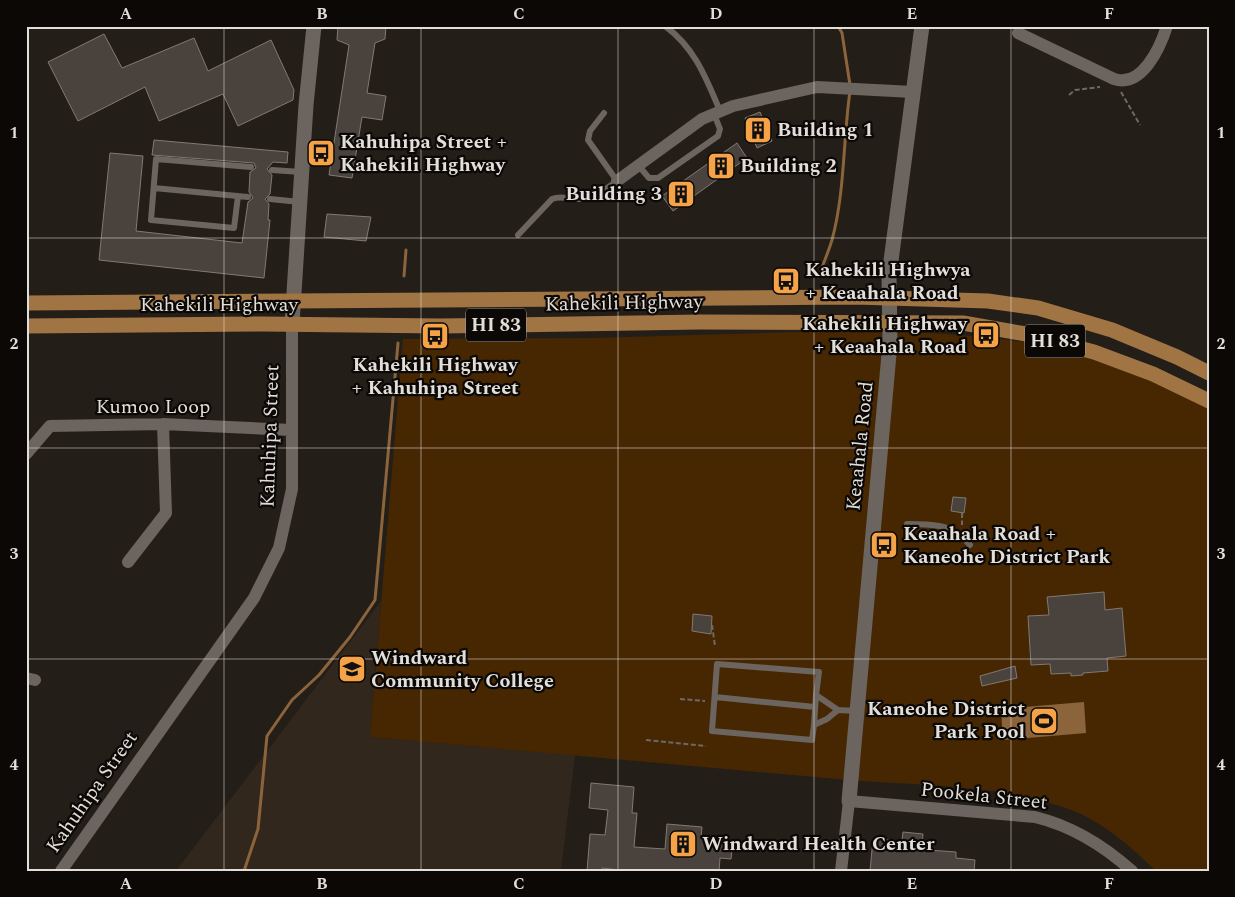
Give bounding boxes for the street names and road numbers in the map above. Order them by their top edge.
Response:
street label: Kahekili Highway [545,287,705,319]
street label: Kahekili Highway [140,290,299,320]
road number: HI 83 [466,308,526,342]
road number: HI 83 [1025,324,1085,358]
street label: Kahuhipa Street [253,364,287,508]
street label: Keaahala Road [838,380,882,512]
street label: Kumoo Loop [96,392,210,422]
street label: Kahuhipa Street [39,725,145,859]
street label: Pookela Street [919,774,1049,818]

